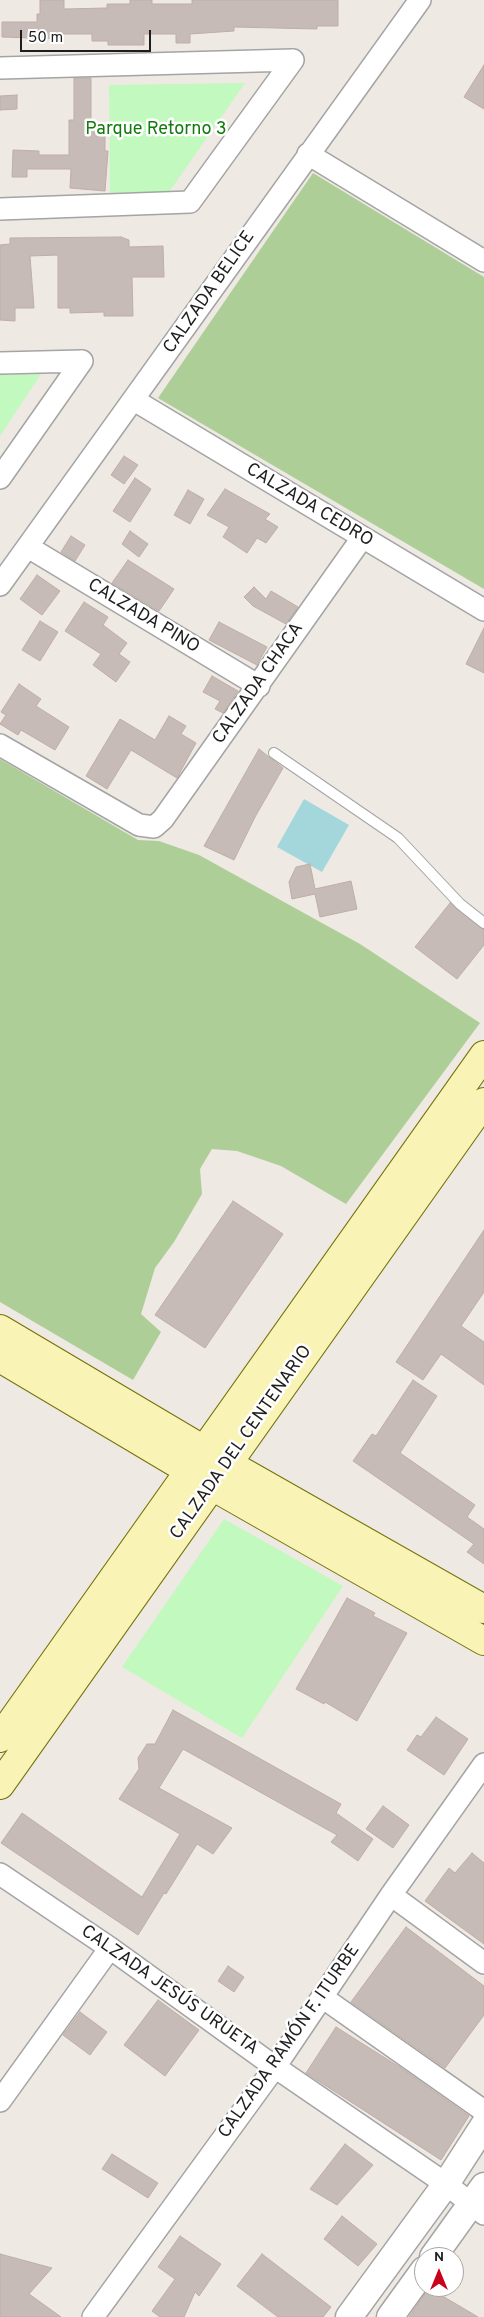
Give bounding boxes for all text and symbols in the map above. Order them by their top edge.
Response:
scale bar [22,20,154,52]
text: 50 m [28,29,63,48]
park label: Parque Retorno 3 [85,119,227,141]
street label: CALZADA BELICE [160,228,260,358]
street label: CALZADA CEDRO [242,460,376,552]
street label: CALZADA PINO [83,575,203,659]
street label: CALZADA CHACA [209,619,309,749]
street label: CALZADA DEL CENTENARIO [167,1342,317,1544]
street label: CALZADA JESÚS URUETA [76,1921,262,2061]
street label: CALZADA RAMÓN F. ITURBE [215,1941,365,2143]
north arrow [414,2247,464,2297]
text: N [434,2249,444,2266]

